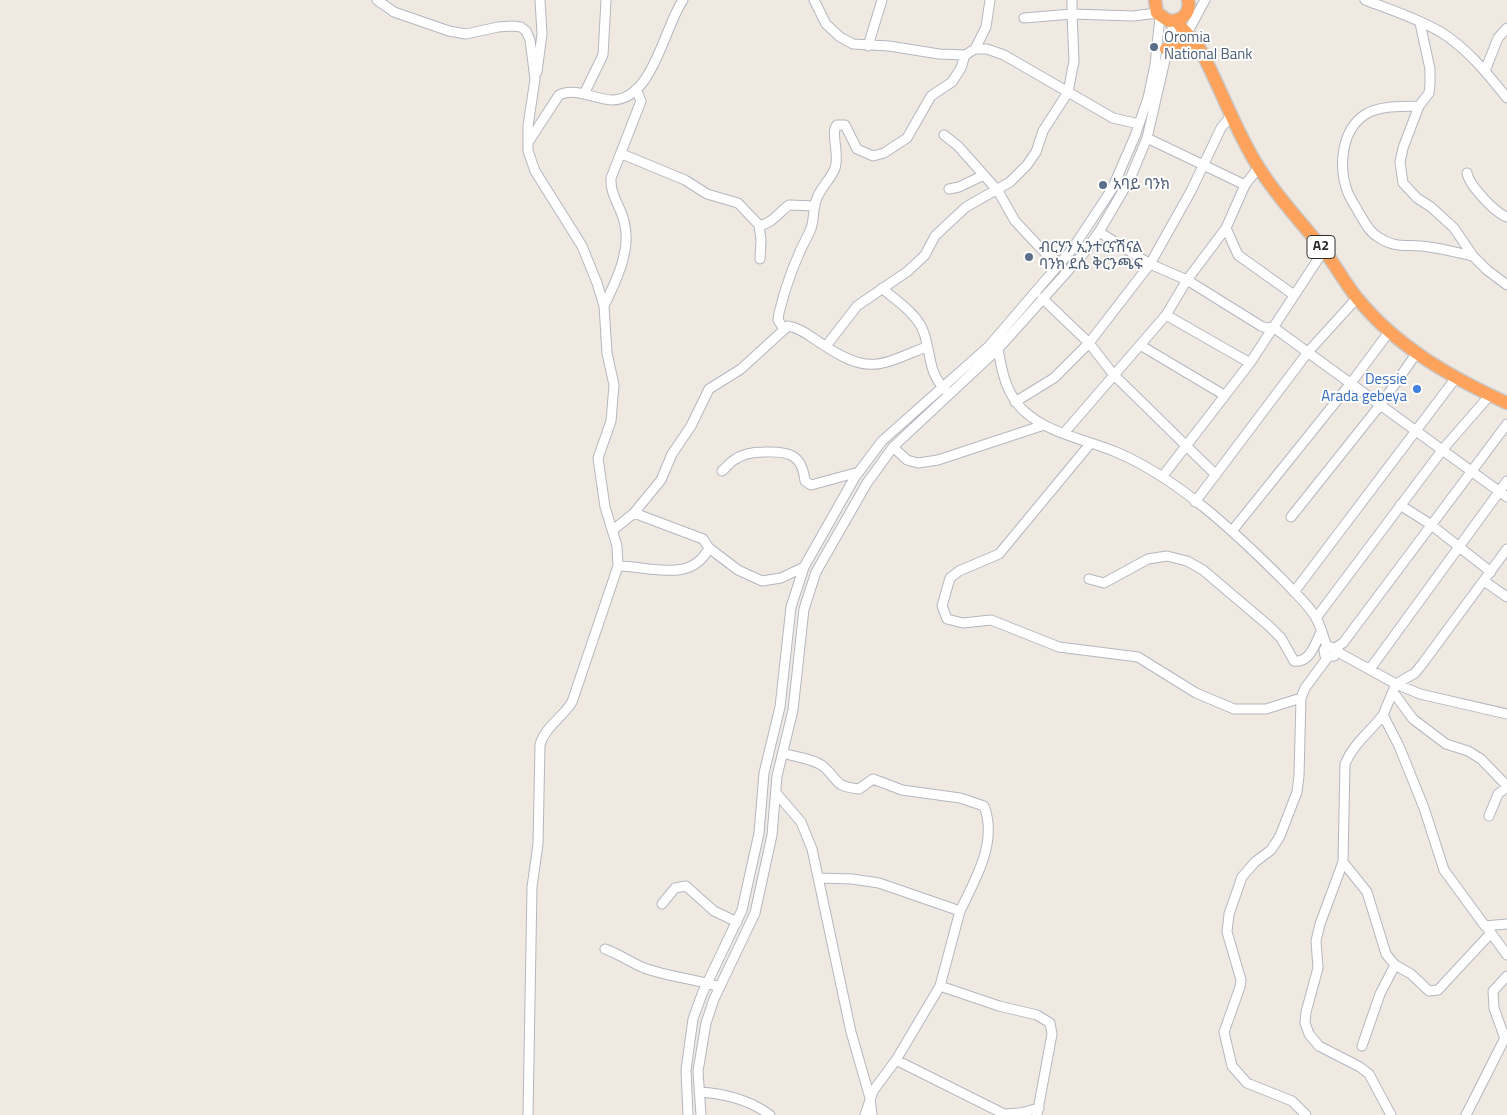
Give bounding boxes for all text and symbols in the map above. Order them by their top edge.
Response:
place label: Oromia National Bank [1164,29,1252,64]
marker: Oromia National Bank [1148,41,1160,53]
place label: አባይ ባንክ [1113,176,1170,194]
marker: አባይ ባንክ [1097,179,1109,191]
road number: A2 [1307,236,1335,258]
place label: ብርሃን ኢንተርናሽናል ባንክ ደሴ ቅርንጫፍ [1039,239,1143,274]
marker: ብርሃን ኢንተርናሽናል ባንክ ደሴ ቅርንጫፍ [1023,251,1035,263]
place label: Dessie Arada gebeya [1321,371,1407,406]
marker: Dessie Arada gebeya [1411,383,1423,395]

